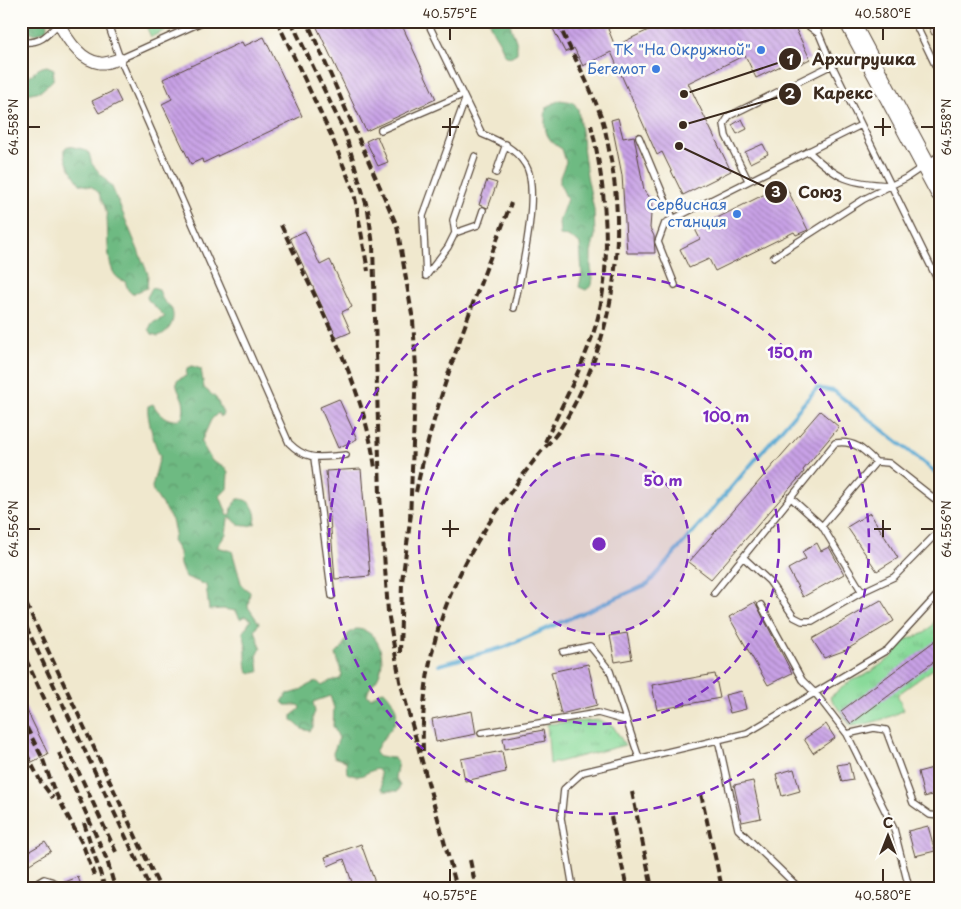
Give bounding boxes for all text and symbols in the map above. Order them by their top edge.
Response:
text: 40.575°E [423,4,477,22]
text: 40.580°E [855,4,911,22]
place label: ТК "На Окружной" [613,37,751,60]
marker: ТК "На Окружной" [755,44,767,56]
callout: Архигрушка [777,44,926,75]
text: Архигрушка [812,46,916,70]
text: 1 [786,47,794,70]
place label: Бегемот [587,56,647,79]
marker: Бегемот [650,63,662,75]
callout: Карекс [778,78,883,109]
text: Карекс [813,80,873,104]
text: 2 [785,81,796,104]
text: 64.558°N [4,99,22,155]
text: 64.558°N [937,99,955,155]
callout: Союз [763,177,852,208]
text: 3 [771,179,781,202]
text: Союз [798,179,842,203]
place label: Сервисная станция [646,192,727,232]
marker: Сервисная станция [731,208,743,220]
text: 150 m [767,340,813,363]
text: 100 m [703,404,749,427]
text: 50 m [644,468,682,491]
text: 64.556°N [4,500,22,558]
text: 64.556°N [937,500,955,558]
centre of rings [590,535,608,553]
north arrow [864,812,914,862]
text: С [883,812,893,833]
text: 40.575°E [423,886,477,904]
text: 40.580°E [855,886,911,904]

